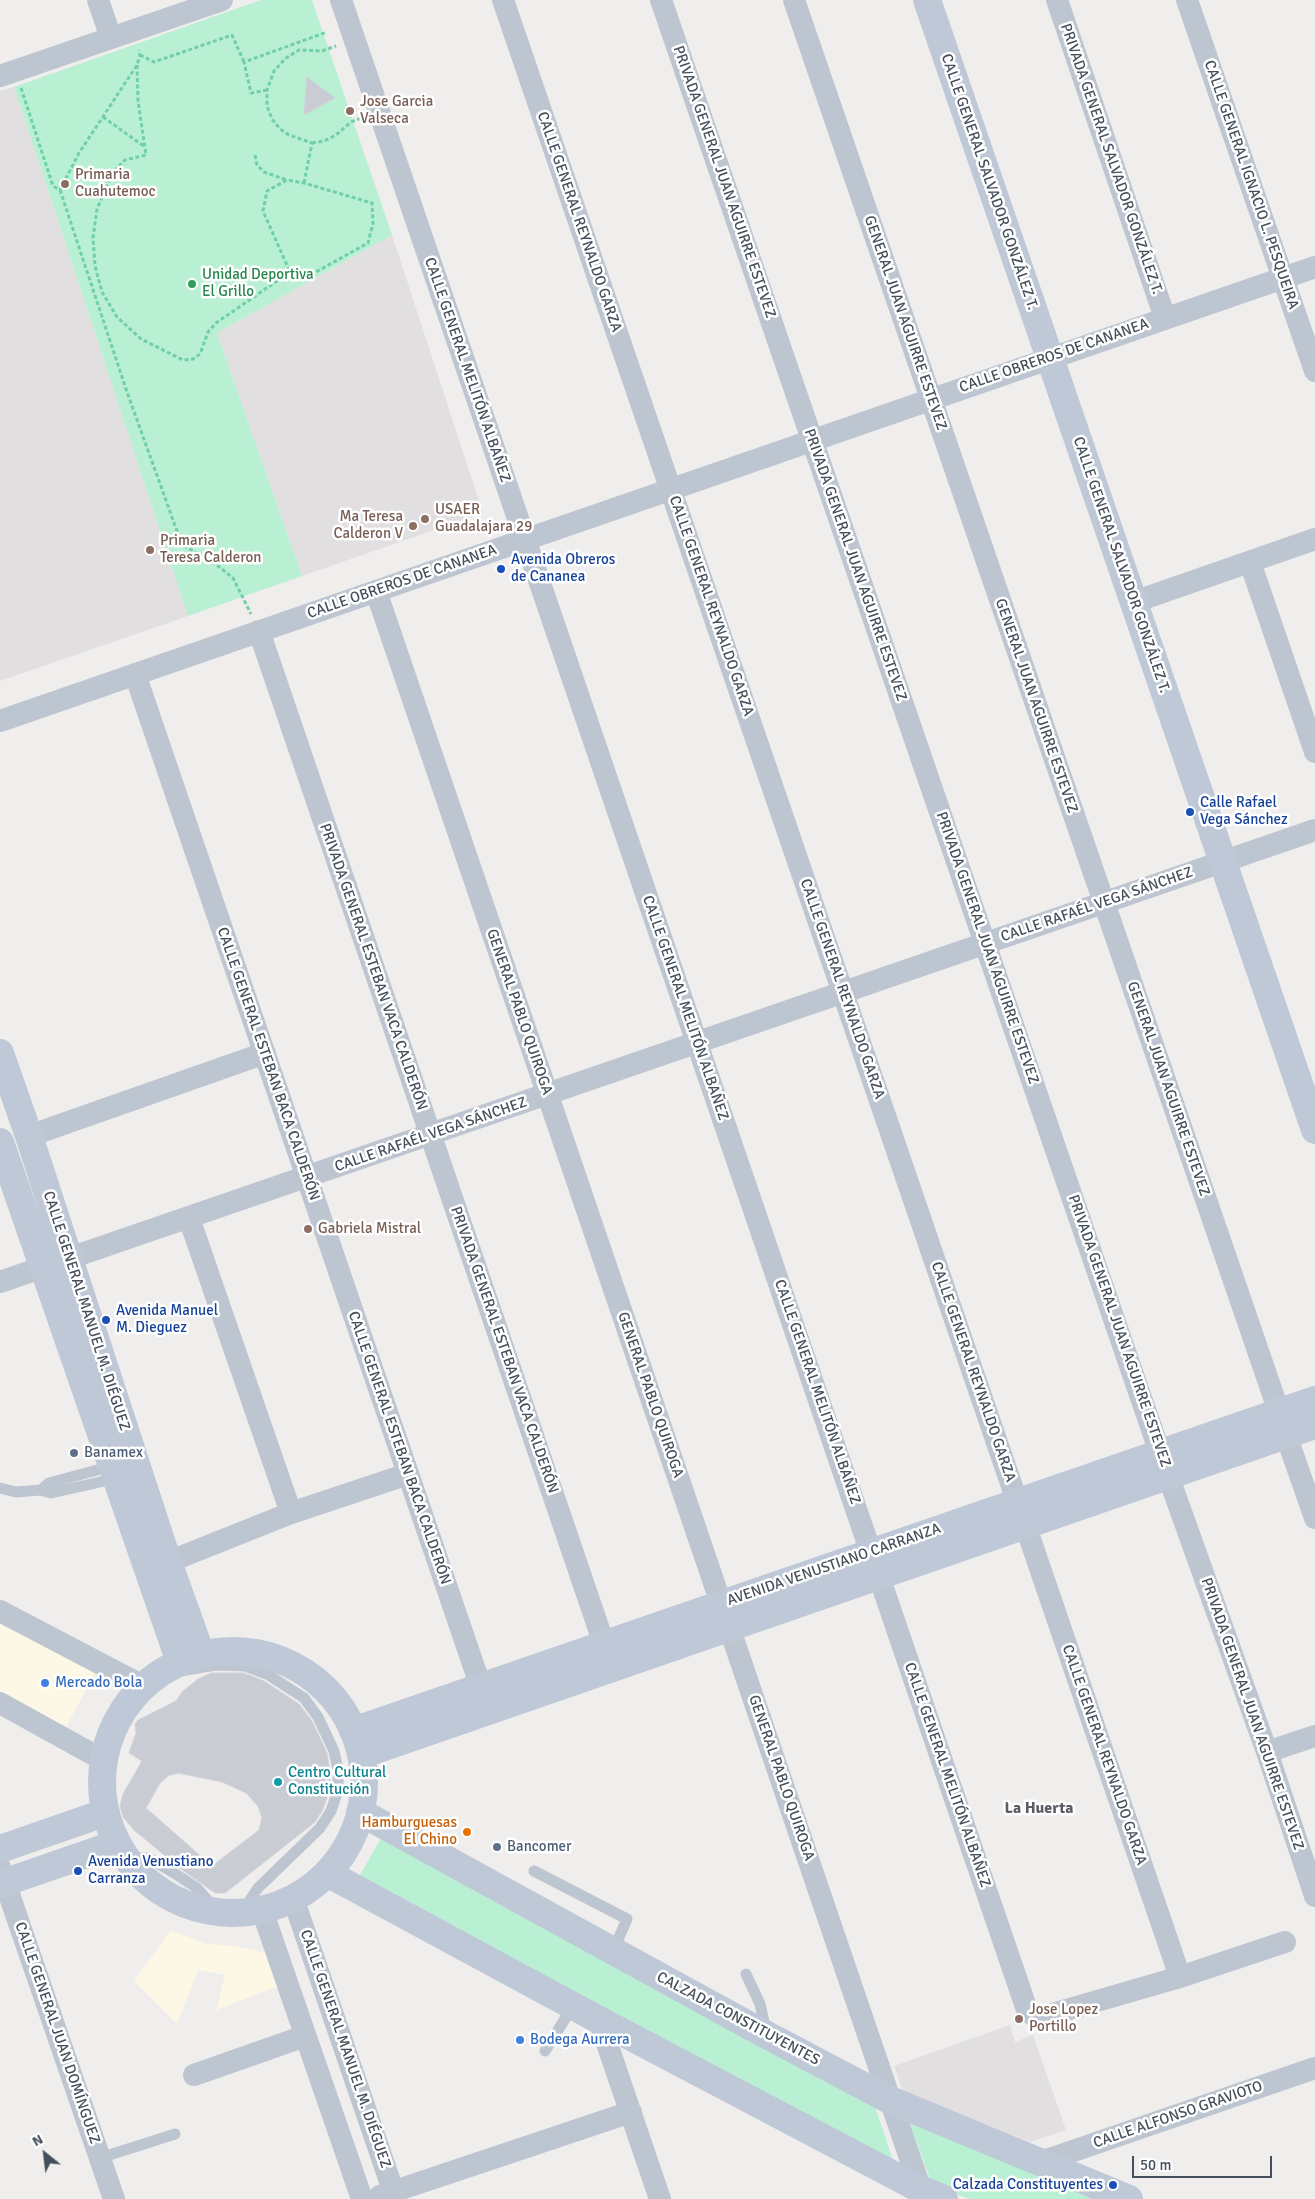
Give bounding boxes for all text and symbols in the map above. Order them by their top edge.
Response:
street label: PRIVADA GENERAL SALVADOR GONZÁLEZ T. [1056,21,1166,297]
street label: PRIVADA GENERAL JUAN AGUIRRE ESTEVEZ [669,43,779,321]
street label: CALLE GENERAL SALVADOR GONZÁLEZ T. [937,52,1041,312]
street label: CALLE GENERAL IGNACIO L. PESQUEIRA [1200,58,1302,312]
place label: Jose Garcia Valseca [360,93,433,128]
marker: Jose Garcia Valseca [344,105,356,117]
street label: CALLE GENERAL REYNALDO GARZA [533,110,625,334]
place label: Primaria Cuahutemoc [75,166,156,201]
marker: Primaria Cuahutemoc [59,178,71,190]
street label: GENERAL JUAN AGUIRRE ESTEVEZ [860,213,950,433]
street label: CALLE GENERAL MELITÓN ALBAÑEZ [420,255,514,485]
place label: Unidad Deportiva El Grillo [202,266,314,301]
marker: Unidad Deportiva El Grillo [186,278,198,290]
street label: CALLE OBREROS DE CANANEA [957,315,1151,397]
street label: PRIVADA GENERAL JUAN AGUIRRE ESTEVEZ [800,426,910,704]
street label: CALLE GENERAL SALVADOR GONZÁLEZ T. [1069,435,1173,695]
street label: CALLE GENERAL REYNALDO GARZA [665,494,757,718]
place label: USAER Guadalajara 29 [435,501,532,536]
place label: Ma Teresa Calderon V [334,508,403,543]
marker: USAER Guadalajara 29 [419,513,431,525]
marker: Ma Teresa Calderon V [407,520,419,532]
place label: Primaria Teresa Calderon [160,532,261,567]
street label: CALLE OBREROS DE CANANEA [305,541,499,623]
marker: Primaria Teresa Calderon [144,544,156,556]
place label: Avenida Obreros de Cananea [511,551,615,586]
marker: Avenida Obreros de Cananea [495,563,507,575]
street label: GENERAL JUAN AGUIRRE ESTEVEZ [991,596,1081,816]
place label: Calle Rafael Vega Sánchez [1200,794,1288,829]
marker: Calle Rafael Vega Sánchez [1184,806,1196,818]
street label: PRIVADA GENERAL JUAN AGUIRRE ESTEVEZ [932,809,1042,1087]
street label: PRIVADA GENERAL ESTEBAN VACA CALDERÓN [315,821,431,1113]
street label: CALLE RAFAÉL VEGA SÁNCHEZ [999,864,1195,946]
street label: CALLE GENERAL REYNALDO GARZA [796,877,888,1101]
street label: CALLE GENERAL MELITÓN ALBAÑEZ [638,893,732,1123]
street label: CALLE GENERAL ESTEBAN BACA CALDERÓN [213,925,323,1203]
street label: GENERAL PABLO QUIROGA [482,927,556,1097]
street label: GENERAL JUAN AGUIRRE ESTEVEZ [1123,979,1213,1199]
street label: CALLE RAFAÉL VEGA SÁNCHEZ [333,1094,529,1176]
street label: CALLE GENERAL MANUEL M. DIÉGUEZ [39,1189,133,1433]
street label: PRIVADA GENERAL JUAN AGUIRRE ESTEVEZ [1064,1192,1174,1470]
street label: PRIVADA GENERAL ESTEBAN VACA CALDERÓN [446,1204,562,1496]
place label: Gabriela Mistral [318,1220,421,1238]
marker: Gabriela Mistral [302,1223,314,1235]
street label: CALLE GENERAL REYNALDO GARZA [927,1260,1019,1484]
street label: CALLE GENERAL MELITÓN ALBAÑEZ [770,1277,864,1507]
place label: Avenida Manuel M. Dieguez [116,1302,218,1337]
street label: CALLE GENERAL ESTEBAN BACA CALDERÓN [344,1309,454,1587]
street label: GENERAL PABLO QUIROGA [613,1310,687,1480]
marker: Avenida Manuel M. Dieguez [100,1314,112,1326]
place label: Banamex [84,1444,143,1462]
marker: Banamex [68,1447,80,1459]
street label: AVENIDA VENUSTIANO CARRANZA [725,1520,943,1610]
street label: PRIVADA GENERAL JUAN AGUIRRE ESTEVEZ [1197,1575,1307,1853]
street label: CALLE GENERAL REYNALDO GARZA [1058,1643,1150,1867]
street label: CALLE GENERAL MELITÓN ALBAÑEZ [900,1660,994,1890]
place label: Mercado Bola [55,1674,142,1692]
marker: Mercado Bola [39,1677,51,1689]
street label: GENERAL PABLO QUIROGA [744,1693,818,1863]
place label: Centro Cultural Constitución [288,1764,386,1799]
marker: Centro Cultural Constitución [272,1776,284,1788]
district label: La Huerta [1005,1799,1073,1819]
place label: Hamburguesas El Chino [361,1814,457,1849]
marker: Hamburguesas El Chino [461,1826,473,1838]
place label: Bancomer [507,1838,572,1856]
marker: Bancomer [491,1841,503,1853]
place label: Avenida Venustiano Carranza [88,1853,213,1888]
marker: Avenida Venustiano Carranza [72,1865,84,1877]
street label: CALLE GENERAL JUAN DOMÍNGUEZ [10,1920,104,2146]
street label: CALLE GENERAL MANUEL M. DIÉGUEZ [296,1928,394,2170]
street label: CALZADA CONSTITUYENTES [653,1968,823,2070]
place label: Jose Lopez Portillo [1029,2001,1098,2036]
marker: Jose Lopez Portillo [1013,2013,1025,2025]
place label: Bodega Aurrera [530,2031,630,2049]
marker: Bodega Aurrera [514,2034,526,2046]
street label: CALLE ALFONSO GRAVIOTO [1091,2078,1265,2152]
north arrow [20,2129,70,2179]
scale bar [1135,2146,1275,2178]
text: 50 m [1140,2156,1171,2174]
place label: Calzada Constituyentes [953,2176,1103,2194]
marker: Calzada Constituyentes [1107,2179,1119,2191]

